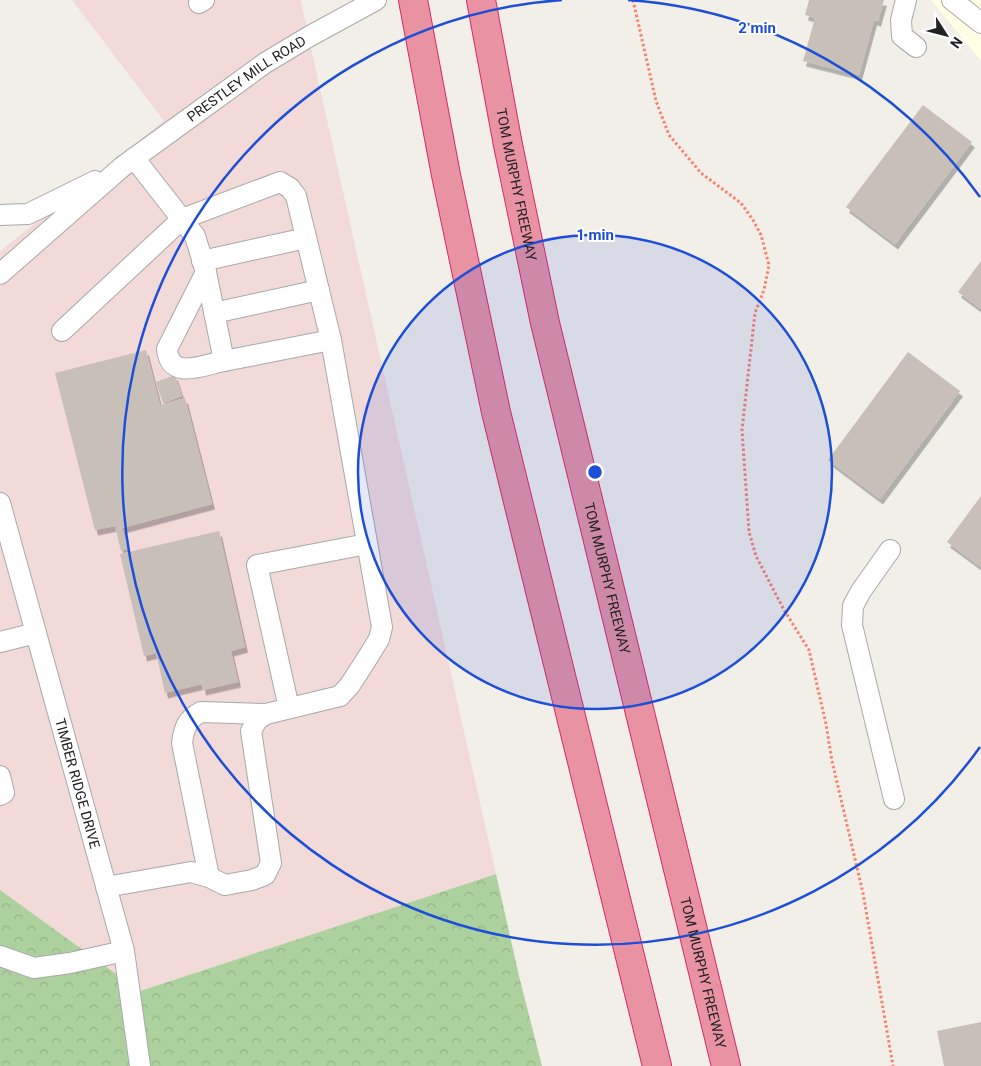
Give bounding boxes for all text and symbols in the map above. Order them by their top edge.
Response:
north arrow [921,10,971,60]
text: 2 min [738,19,776,37]
street label: PRESTLEY MILL ROAD [184,32,309,125]
text: N [947,34,966,51]
street label: TOM MURPHY FREEWAY [493,107,540,263]
text: 1 min [576,226,614,244]
centre of rings [586,463,604,481]
street label: TOM MURPHY FREEWAY [581,501,633,656]
street label: TIMBER RIDGE DRIVE [52,717,103,850]
street label: TOM MURPHY FREEWAY [677,895,730,1051]

